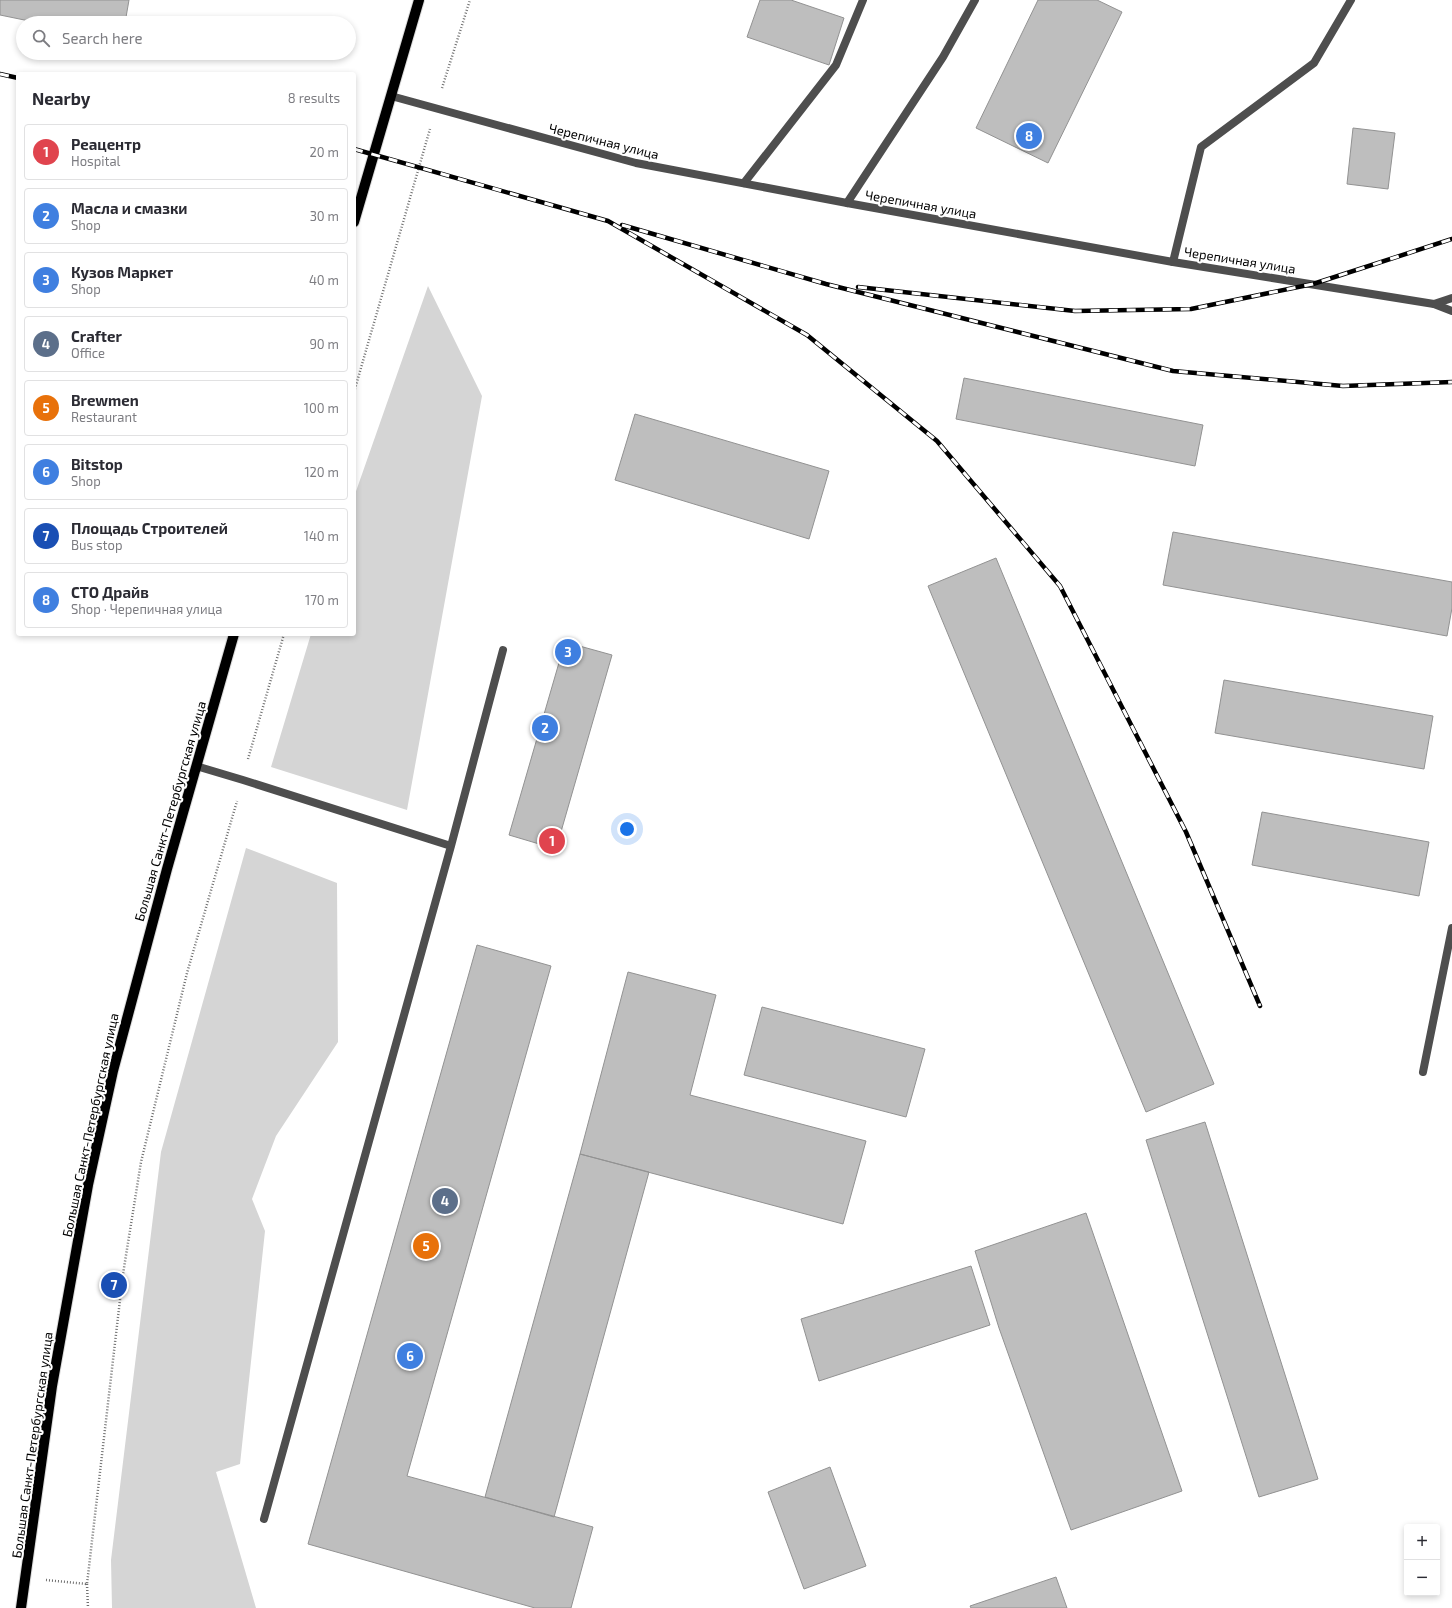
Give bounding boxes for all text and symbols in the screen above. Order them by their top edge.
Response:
search box [16,16,356,60]
icon: search [30,27,52,49]
text: Search here [62,29,143,47]
text: Nearby [32,88,90,108]
text: 8 results [288,90,340,106]
street label: Черепичная улица [547,120,661,162]
pin: 8 [1016,121,1042,151]
text: Реацентр [71,135,141,153]
text: 1 [43,144,49,160]
text: 20 m [310,144,339,160]
text: Hospital [71,153,120,169]
street label: Черепичная улица [864,186,978,222]
text: Масла и смазки [71,199,188,217]
text: 2 [42,208,50,224]
text: 30 m [310,208,339,224]
text: Shop [71,217,101,233]
street label: Черепичная улица [1183,243,1297,277]
text: Кузов Маркет [71,263,173,281]
text: 3 [42,272,50,288]
text: 40 m [309,272,339,288]
text: Shop [71,281,101,297]
text: Crafter [71,327,122,345]
text: 4 [42,336,50,352]
text: 90 m [309,336,339,352]
text: Office [71,345,105,361]
text: Brewmen [71,391,139,409]
text: 5 [42,400,50,416]
text: 100 m [304,400,339,416]
text: Restaurant [71,409,137,425]
text: Bitstop [71,455,123,473]
text: 6 [42,464,50,480]
text: 120 m [304,464,339,480]
text: Shop [71,473,101,489]
text: Площадь Строителей [71,519,228,537]
text: 7 [43,528,49,544]
text: 140 m [304,528,339,544]
text: Bus stop [71,537,122,553]
text: СТО Драйв [71,583,149,601]
text: 8 [42,592,50,608]
text: 170 m [305,592,339,608]
text: Shop · Черепичная улица [71,601,222,617]
pin: 3 [555,637,581,667]
street label: Большая Санкт-Петербургская улица [131,699,209,923]
pin: 2 [532,713,558,743]
your location [617,819,637,839]
pin: 1 [539,826,565,856]
street label: Большая Санкт-Петербургская улица [58,1012,122,1238]
pin: 4 [432,1186,458,1216]
pin: 5 [413,1231,439,1261]
pin: 7 [101,1270,127,1300]
street label: Большая Санкт-Петербургская улица [8,1331,56,1559]
pin: 6 [397,1341,423,1371]
map controls [1404,1524,1440,1596]
button: + [1404,1524,1440,1560]
button: − [1404,1560,1440,1596]

